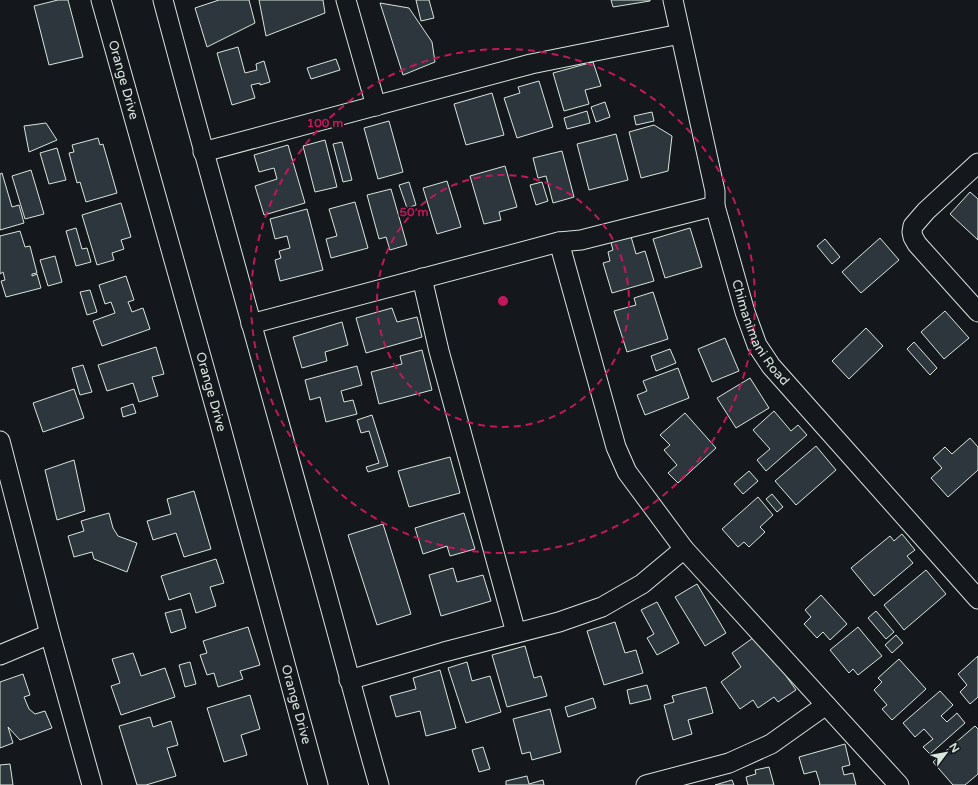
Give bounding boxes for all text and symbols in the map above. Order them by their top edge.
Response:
street label: Orange Drive [105,38,142,121]
text: 100 m [307,116,343,130]
text: 50 m [399,205,429,219]
street label: Chimanimani Road [728,278,793,389]
centre of rings [496,294,510,308]
street label: Orange Drive [192,350,230,433]
street label: Orange Drive [278,663,315,746]
north arrow [926,733,966,773]
text: N [946,741,962,755]

